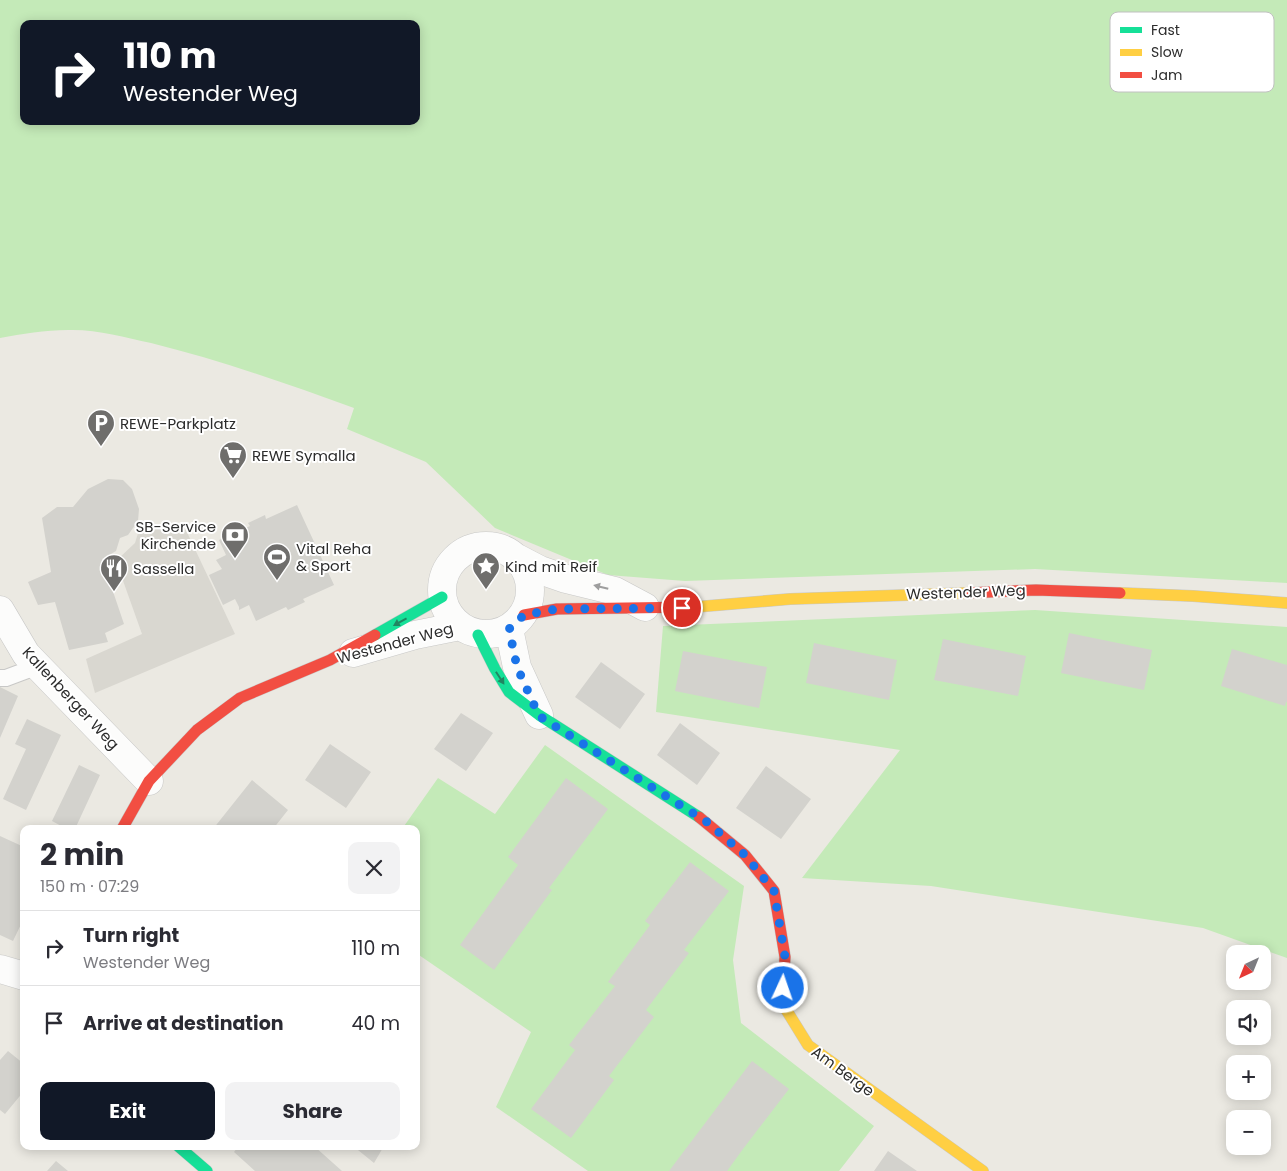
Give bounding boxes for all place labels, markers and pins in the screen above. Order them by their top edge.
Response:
parking icon: REWE-Parkplatz [86,408,116,447]
place label: REWE-Parkplatz [120,413,236,434]
supermarket icon: REWE Symalla [218,440,248,479]
place label: REWE Symalla [252,445,356,466]
place label: SB-Service Kirchende [136,516,216,554]
bank icon: SB-Service Kirchende [220,520,250,559]
place label: Vital Reha & Sport [296,538,371,576]
sports icon: Vital Reha & Sport [262,542,292,581]
place icon: Kind mit Reif [471,551,501,590]
restaurant icon: Sassella [99,553,129,592]
place label: Kind mit Reif [505,556,597,577]
place label: Sassella [133,558,194,579]
pin [661,587,703,629]

